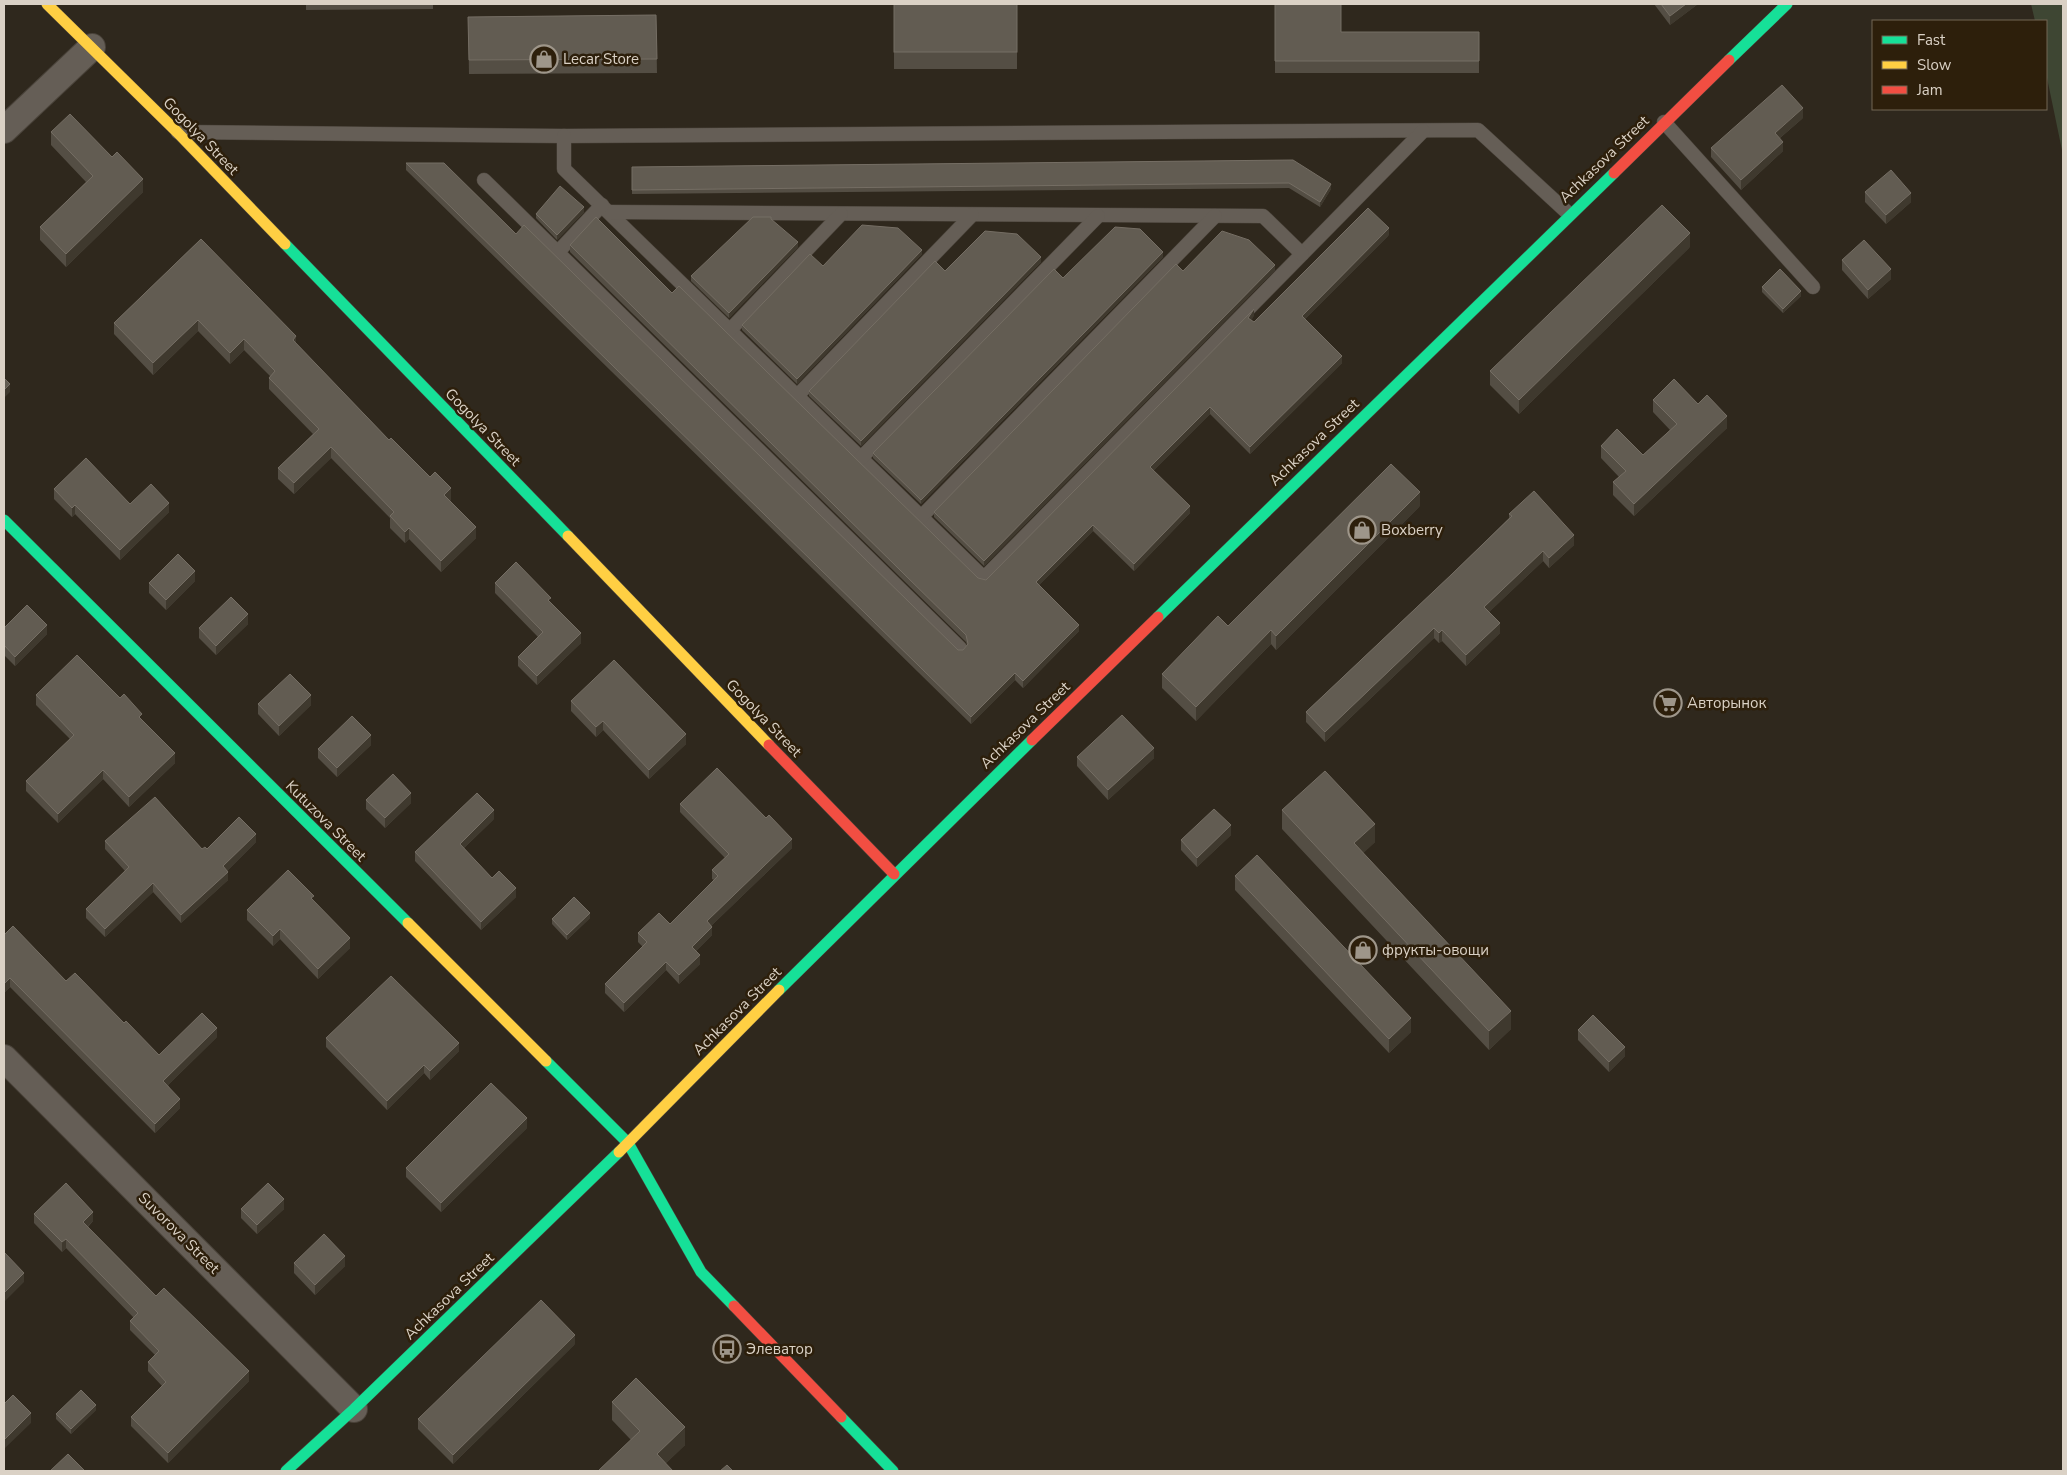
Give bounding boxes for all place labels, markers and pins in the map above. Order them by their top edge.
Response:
shop icon: Lecar Store [529,44,559,74]
place label: Lecar Store [563,49,639,69]
shop icon: Boxberry [1347,515,1377,545]
place label: Boxberry [1381,520,1443,540]
supermarket icon: Авторынок [1653,688,1683,718]
place label: Авторынок [1687,693,1767,713]
shop icon: фрукты-овощи [1348,935,1378,965]
place label: фрукты-овощи [1382,940,1489,960]
bus stop icon: Элеватор [712,1334,742,1364]
place label: Элеватор [746,1339,813,1359]

